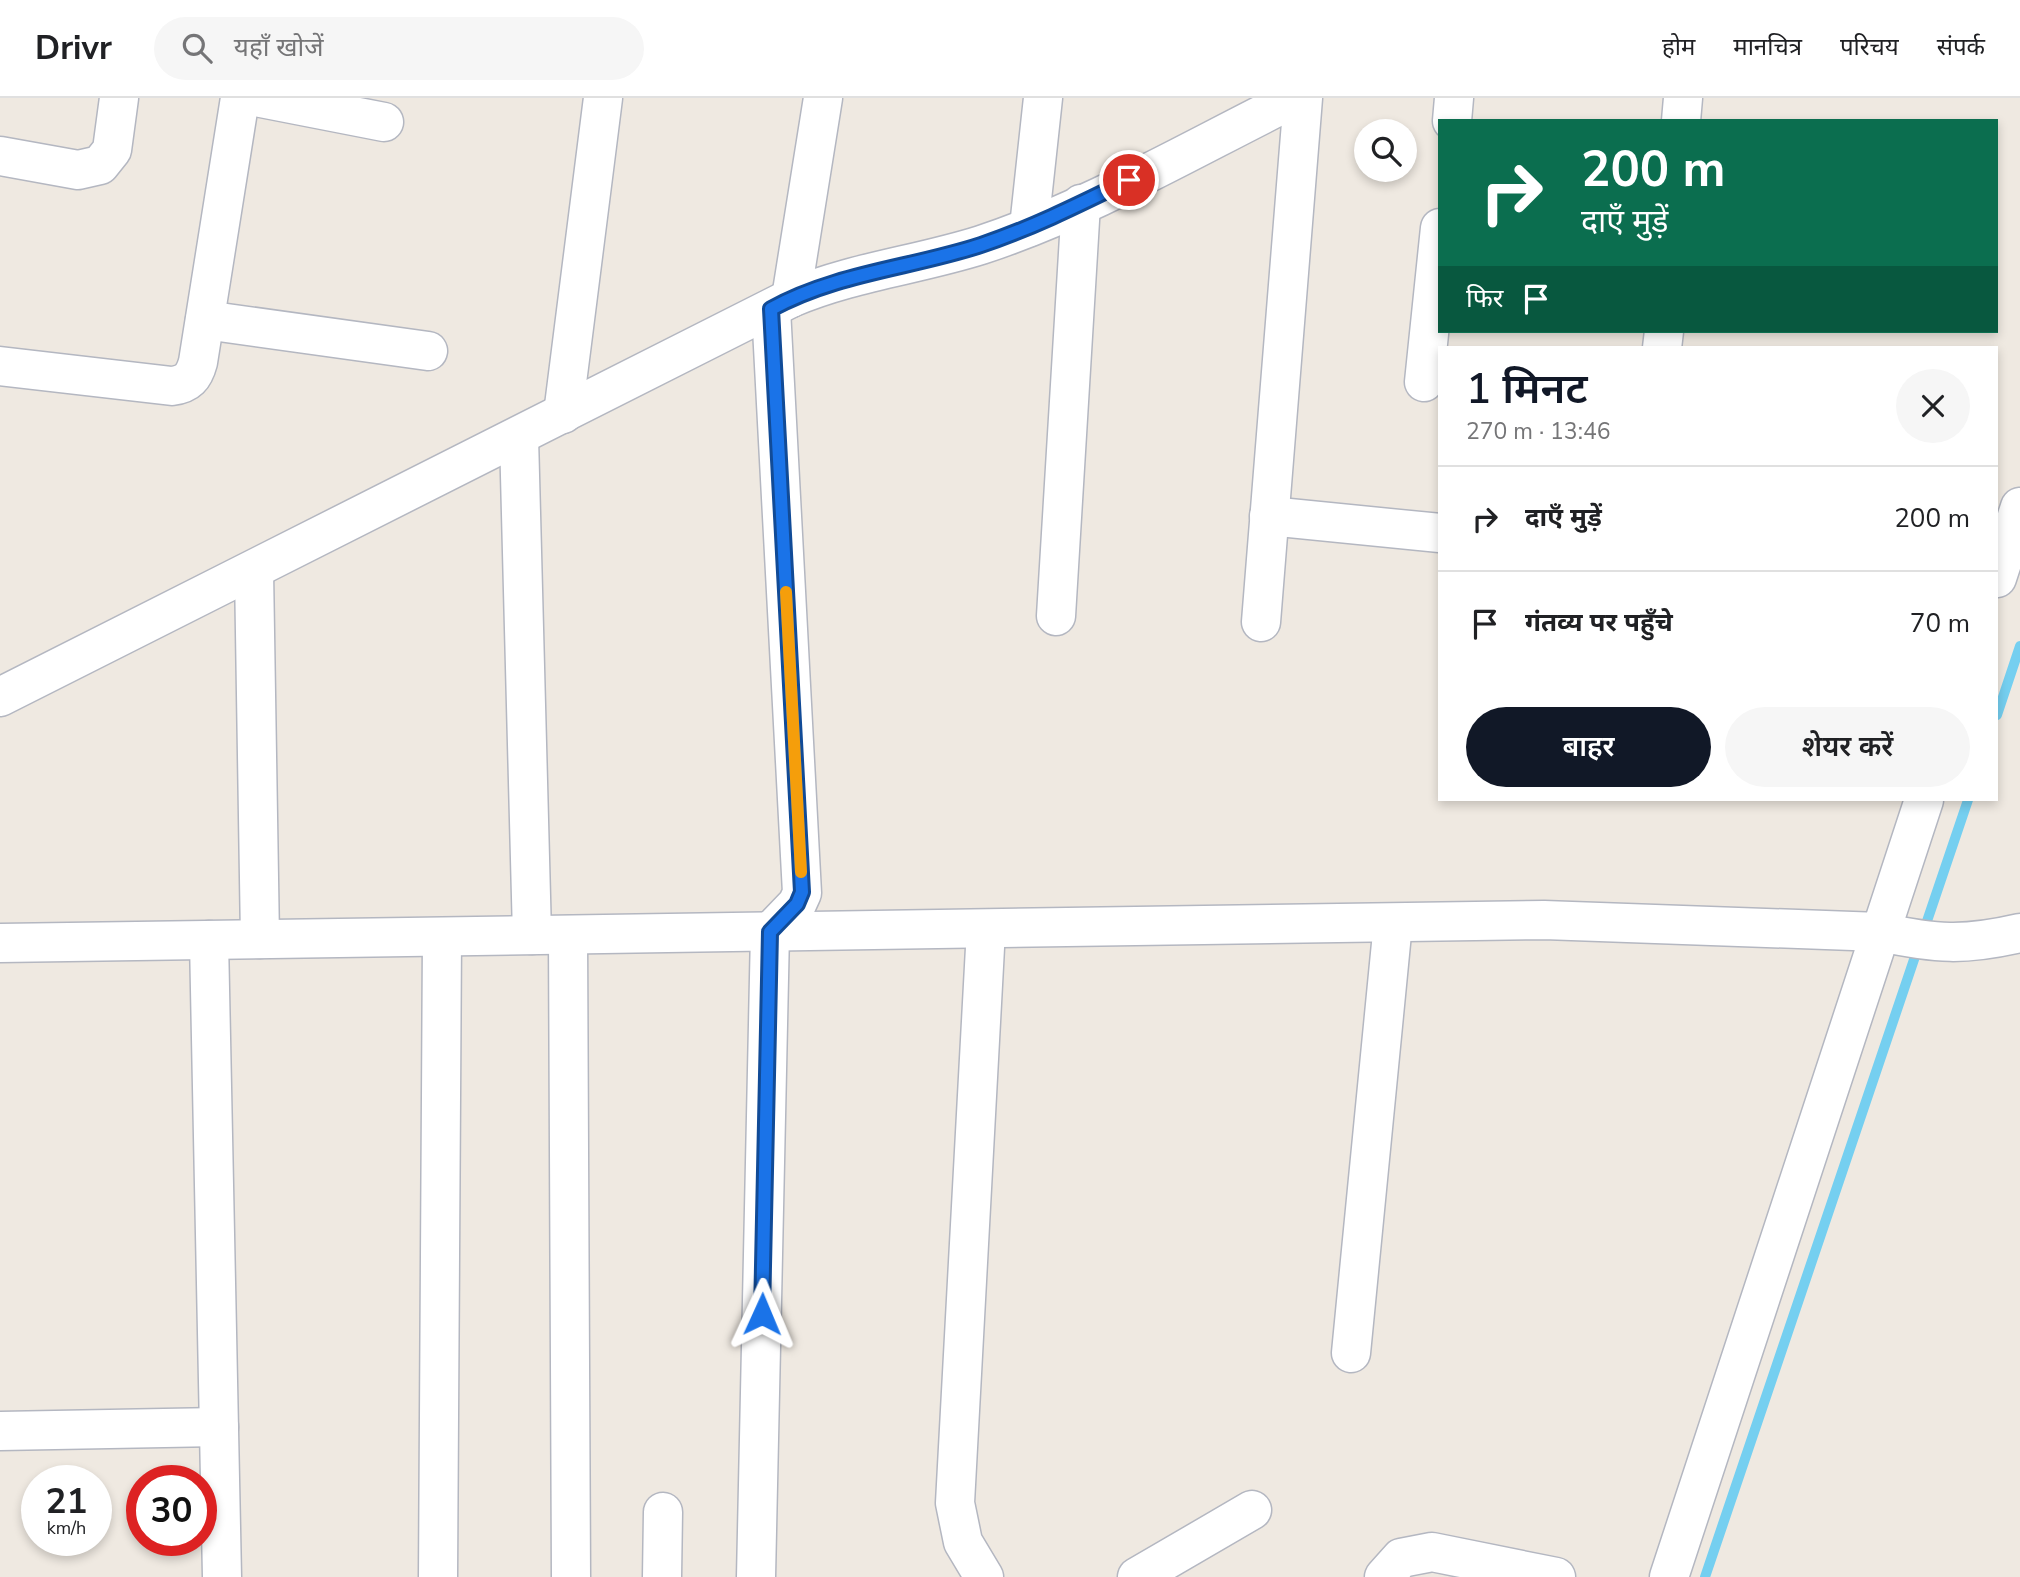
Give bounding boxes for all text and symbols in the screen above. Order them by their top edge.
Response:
search box [154,17,644,80]
text: Drivr [35,26,112,71]
icon: search [178,29,216,67]
text: यहाँ खोजें [234,30,323,65]
text: होम [1662,31,1695,63]
text: मानचित्र [1733,31,1802,63]
text: परिचय [1840,31,1899,63]
text: संपर्क [1937,31,1985,63]
map controls [1354,119,1417,182]
button: search [1354,119,1417,182]
text: 200 m [1581,136,1725,203]
icon: right [1466,147,1557,238]
pin [1099,150,1159,210]
icon: arrive [1110,161,1148,199]
text: दाएँ मुड़ें [1581,200,1668,243]
icon: arrive [1517,280,1555,318]
text: फिर [1466,281,1503,316]
text: 1 मिनट [1466,361,1588,418]
button: close [1896,369,1970,443]
text: 270 m · 13:46 [1466,416,1611,447]
icon: right [1466,500,1504,538]
text: दाएँ मुड़ें [1525,500,1602,535]
text: 200 m [1894,501,1970,536]
icon: arrive [1466,605,1504,643]
text: गंतव्य पर पहुँचे [1525,605,1673,640]
text: 70 m [1910,606,1970,641]
button: बाहर [1466,707,1711,787]
button: शेयर करें [1725,707,1970,787]
position arrow [725,1277,799,1351]
speed limit sign: 30 [126,1465,217,1556]
text: 21 [45,1478,88,1525]
text: km/h [47,1516,86,1540]

